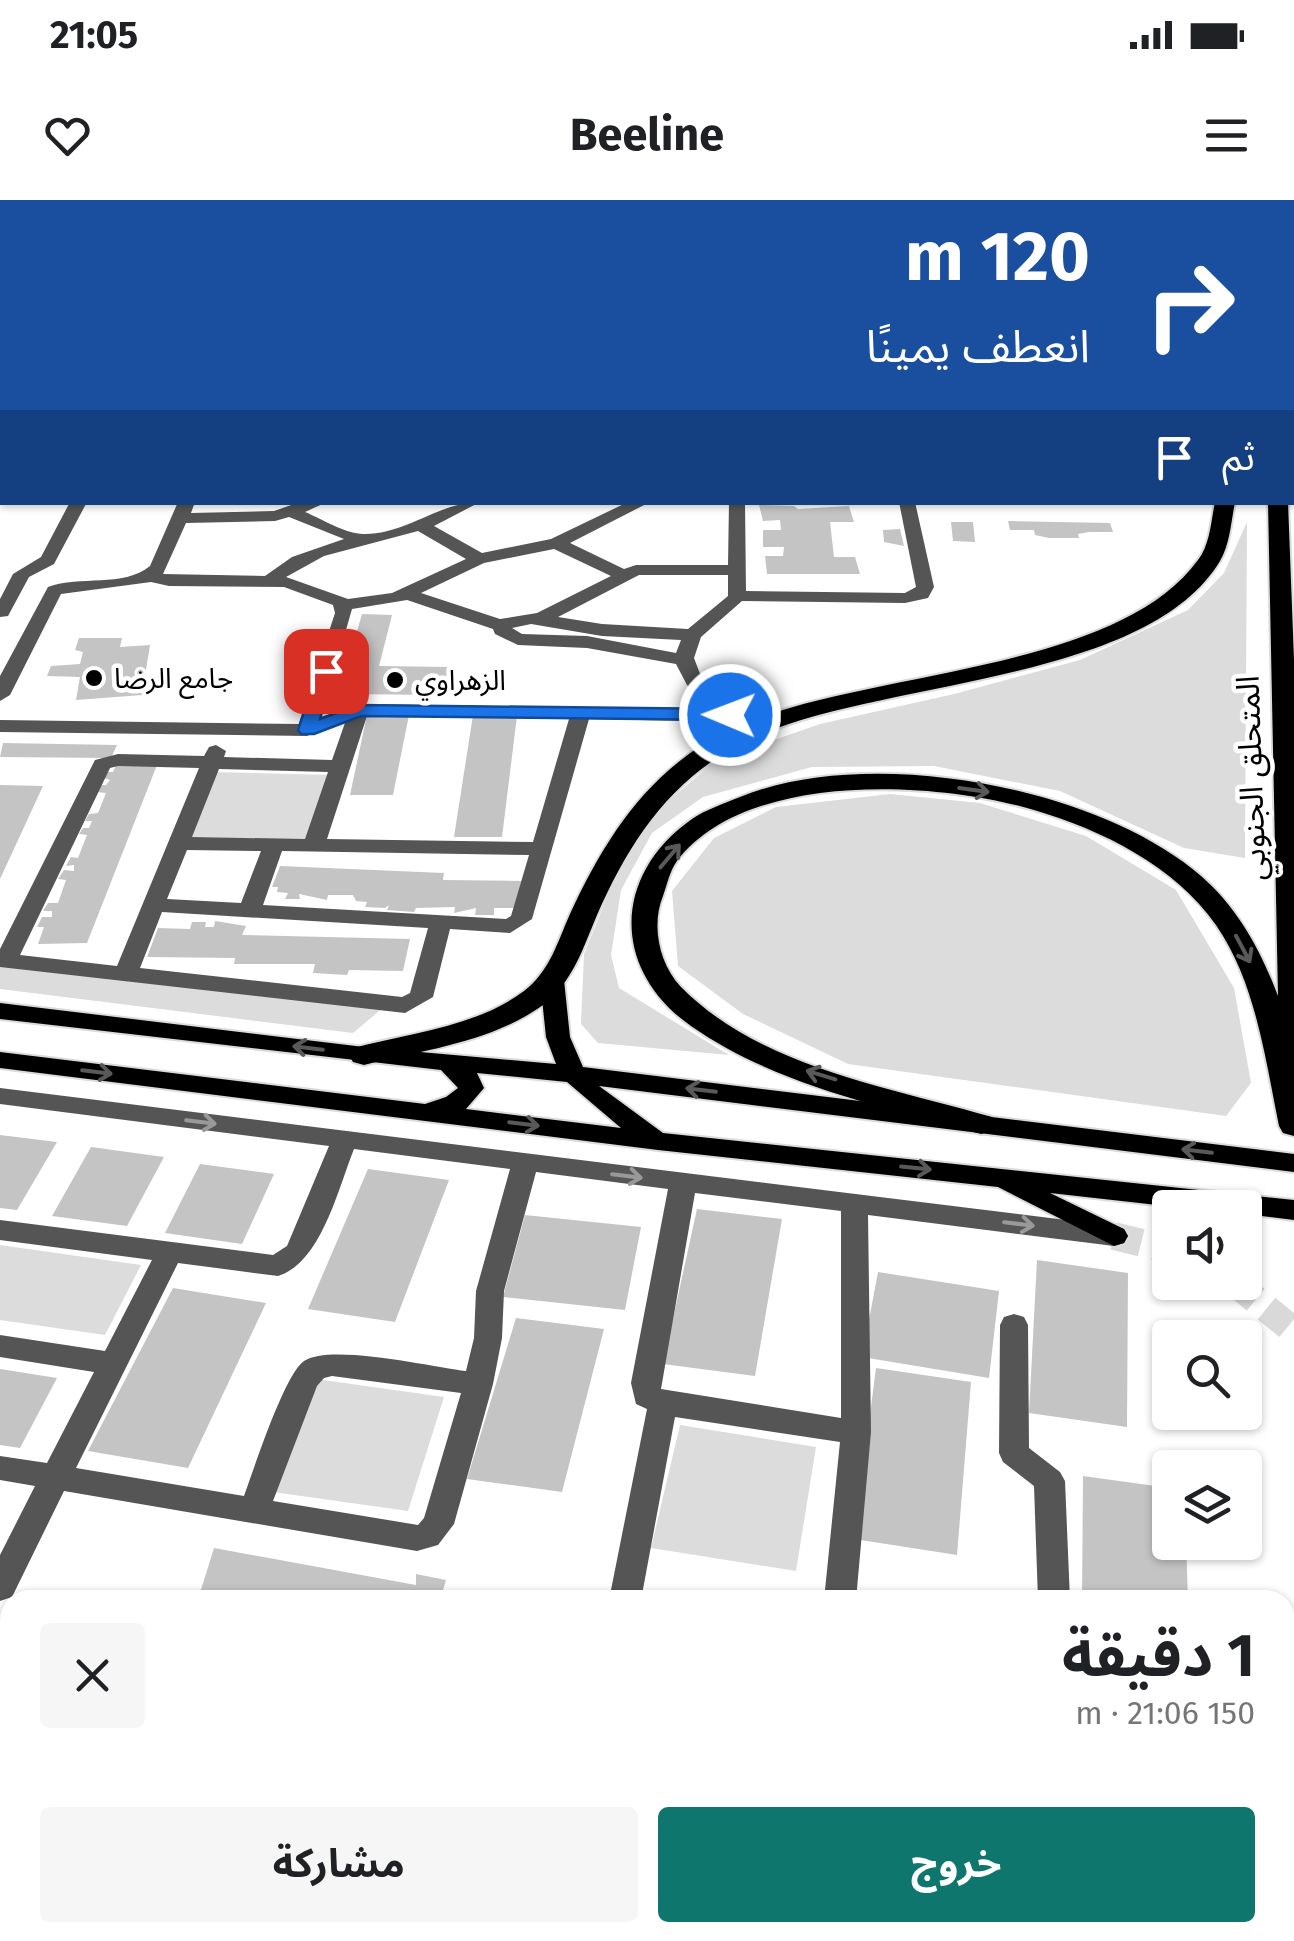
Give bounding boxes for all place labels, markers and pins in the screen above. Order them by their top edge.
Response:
pin [284,629,369,714]
place label: جامع الرضا [114,662,233,699]
place label: الزهراوي [415,664,506,701]
marker: جامع الرضا [83,667,105,689]
marker: الزهراوي [384,669,406,691]

